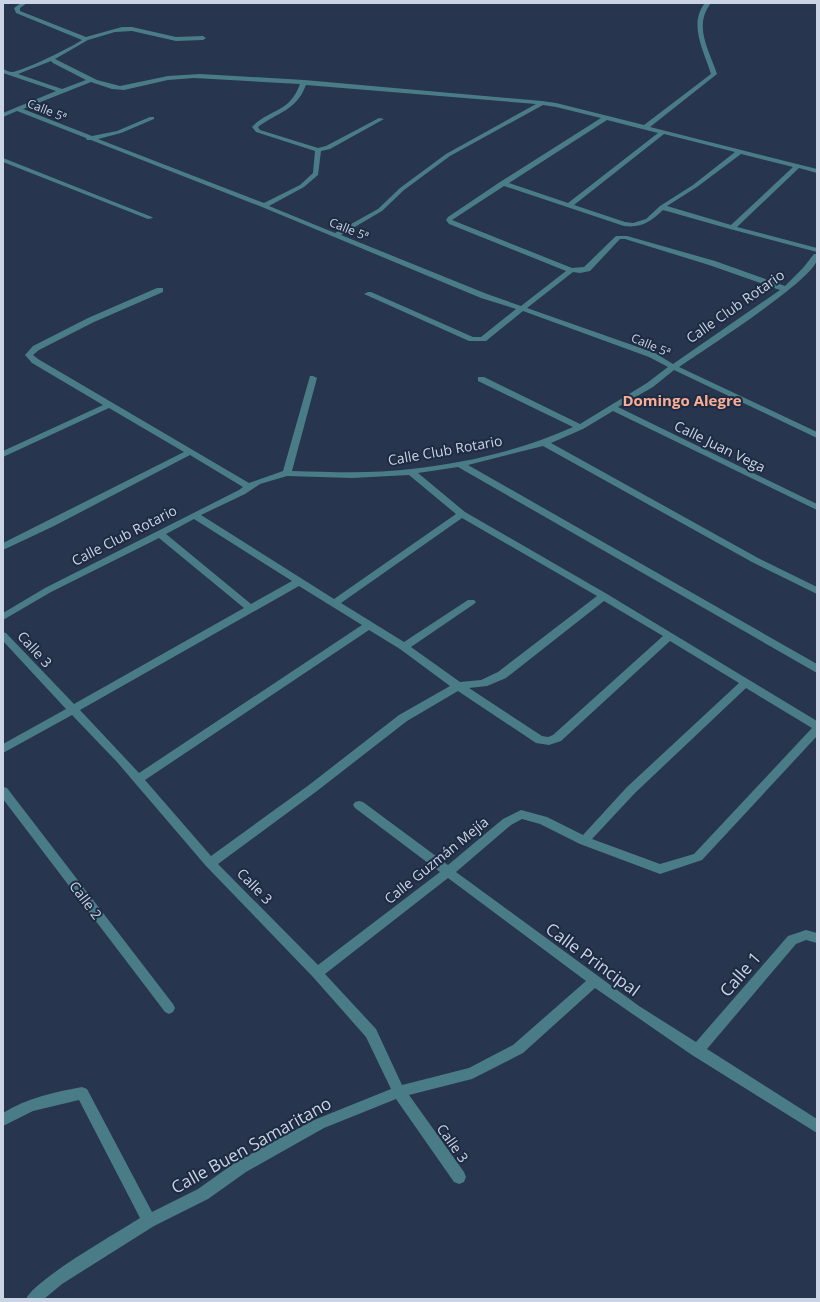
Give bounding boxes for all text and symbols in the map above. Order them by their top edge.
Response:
street label: Calle 5ª [25,94,69,126]
street label: Calle 5ª [327,213,371,245]
street label: Calle Club Rotario [682,265,788,347]
street label: Calle 5ª [629,329,673,361]
district label: Domingo Alegre [622,390,742,410]
street label: Calle Juan Vega [671,416,769,476]
street label: Calle Club Rotario [386,431,504,469]
street label: Calle Club Rotario [68,500,180,570]
street label: Calle 3 [13,627,57,671]
street label: Calle Guzmán Mejía [380,812,492,908]
street label: Calle 3 [233,864,277,908]
street label: Calle 2 [65,877,107,923]
street label: Calle Principal [541,917,645,1001]
street label: Calle 1 [714,947,766,1001]
street label: Calle Buen Samaritano [167,1091,335,1199]
street label: Calle 3 [433,1120,473,1166]

